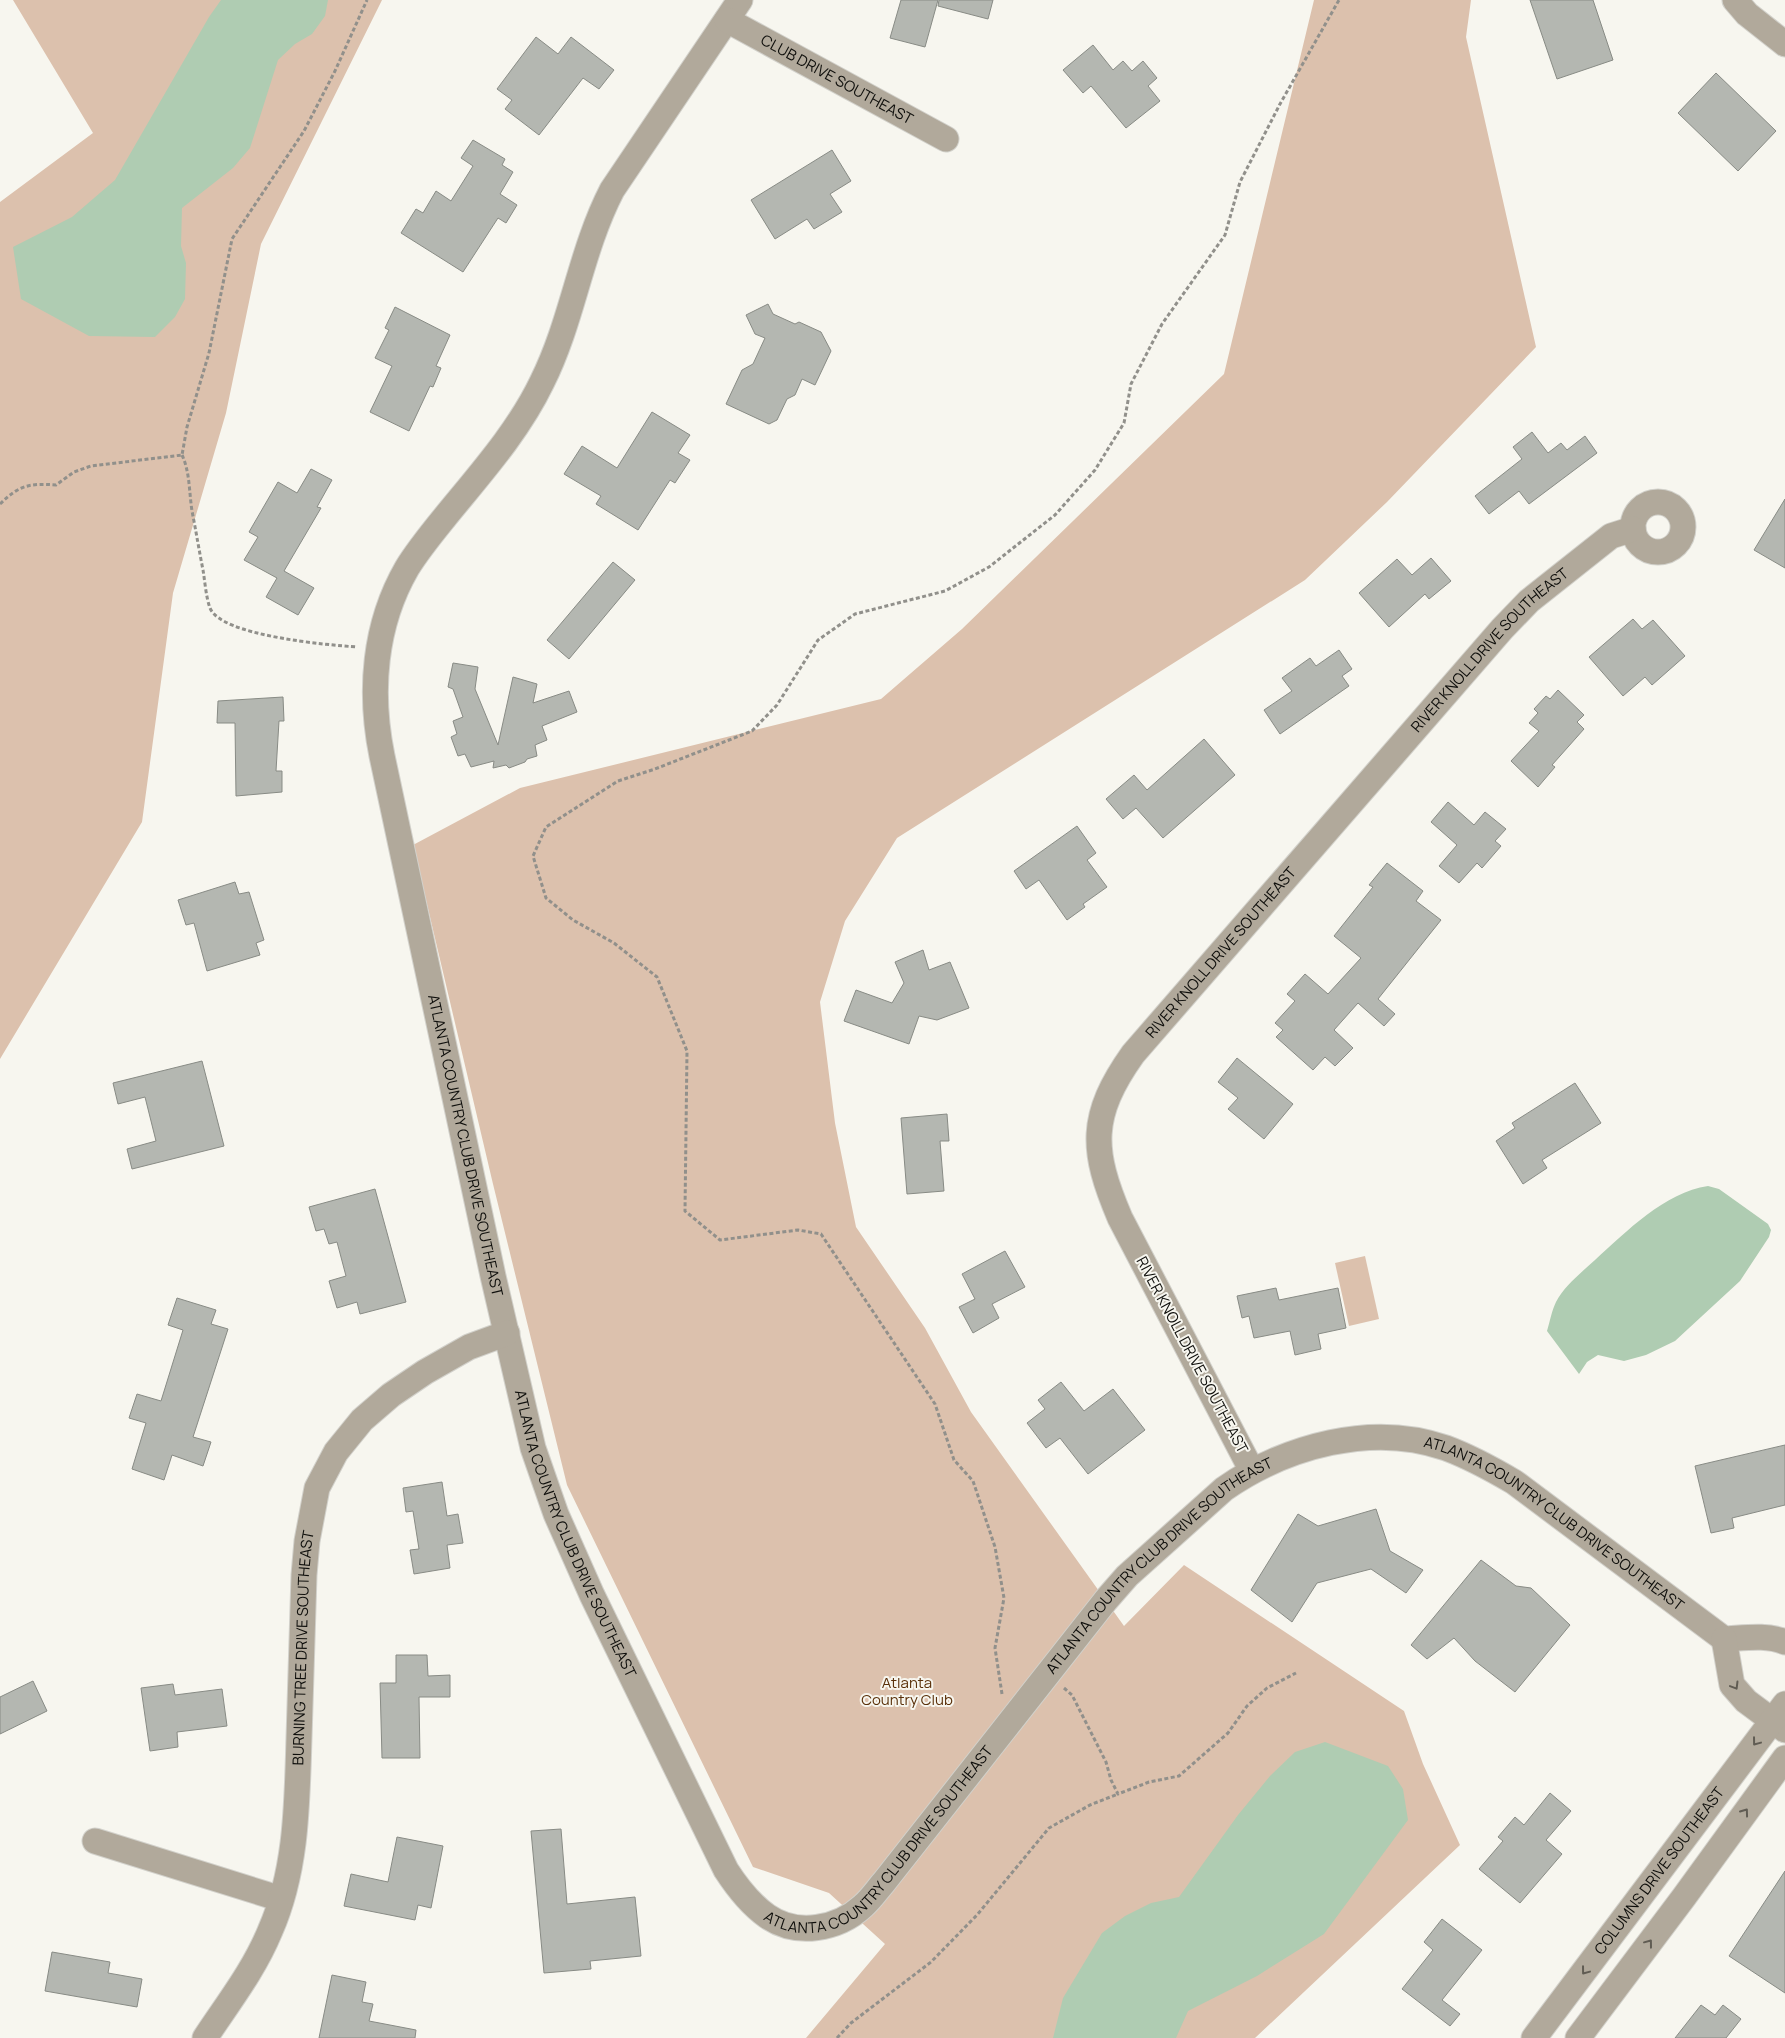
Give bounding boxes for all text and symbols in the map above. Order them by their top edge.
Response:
street label: CLUB DRIVE SOUTHEAST [757,29,917,129]
street label: RIVER KNOLL DRIVE SOUTHEAST [1406,563,1573,737]
street label: RIVER KNOLL DRIVE SOUTHEAST [1141,862,1301,1042]
street label: ATLANTA COUNTRY CLUB DRIVE SOUTHEAST [423,992,508,1298]
street label: RIVER KNOLL DRIVE SOUTHEAST [1132,1253,1253,1457]
street label: ATLANTA COUNTRY CLUB DRIVE SOUTHEAST [510,1388,642,1681]
street label: ATLANTA COUNTRY CLUB DRIVE SOUTHEAST [1422,1431,1688,1616]
street label: ATLANTA COUNTRY CLUB DRIVE SOUTHEAST [1041,1452,1276,1678]
street label: BURNING TREE DRIVE SOUTHEAST [287,1529,319,1766]
park label: Atlanta Country Club [861,1672,953,1710]
one-way arrow [1728,1681,1738,1690]
one-way arrow [1753,1736,1761,1745]
street label: ATLANTA COUNTRY CLUB DRIVE SOUTHEAST [760,1741,997,1938]
street label: COLUMNS DRIVE SOUTHEAST [1589,1783,1729,1959]
one-way arrow [1739,1808,1748,1818]
one-way arrow [1644,1940,1652,1949]
one-way arrow [1582,1965,1591,1975]

